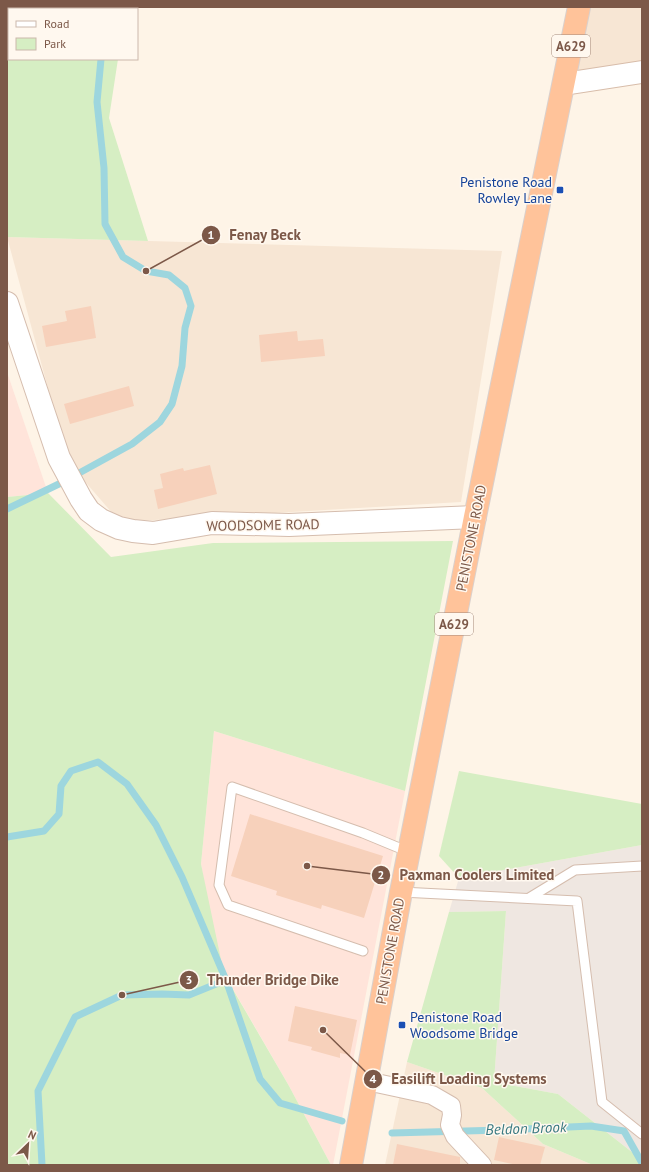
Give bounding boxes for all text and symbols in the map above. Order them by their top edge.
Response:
legend [8,8,138,60]
text: Road [44,16,69,31]
road number: A629 [552,35,590,57]
text: Park [44,36,66,51]
place label: Penistone Road Rowley Lane [460,173,552,207]
marker: Penistone Road Rowley Lane [555,185,565,195]
callout: Fenay Beck [201,221,309,248]
text: Fenay Beck [229,225,301,244]
text: 1 [208,227,214,242]
street label: PENISTONE ROAD [452,483,490,593]
street label: WOODSOME ROAD [206,515,320,535]
road number: A629 [435,613,473,635]
callout: Paxman Coolers Limited [371,862,563,889]
text: Paxman Coolers Limited [400,865,554,884]
text: 2 [378,867,384,882]
street label: PENISTONE ROAD [372,896,408,1006]
callout: Thunder Bridge Dike [179,966,347,993]
text: Thunder Bridge Dike [207,970,339,989]
text: 3 [186,972,192,987]
place label: Penistone Road Woodsome Bridge [410,1008,518,1042]
marker: Penistone Road Woodsome Bridge [397,1020,407,1030]
callout: Easilift Loading Systems [363,1065,555,1092]
text: Easilift Loading Systems [391,1069,547,1088]
text: 4 [370,1071,377,1086]
water label: Beldon Brook [485,1117,568,1139]
north arrow [8,1124,48,1164]
text: N [26,1127,38,1143]

